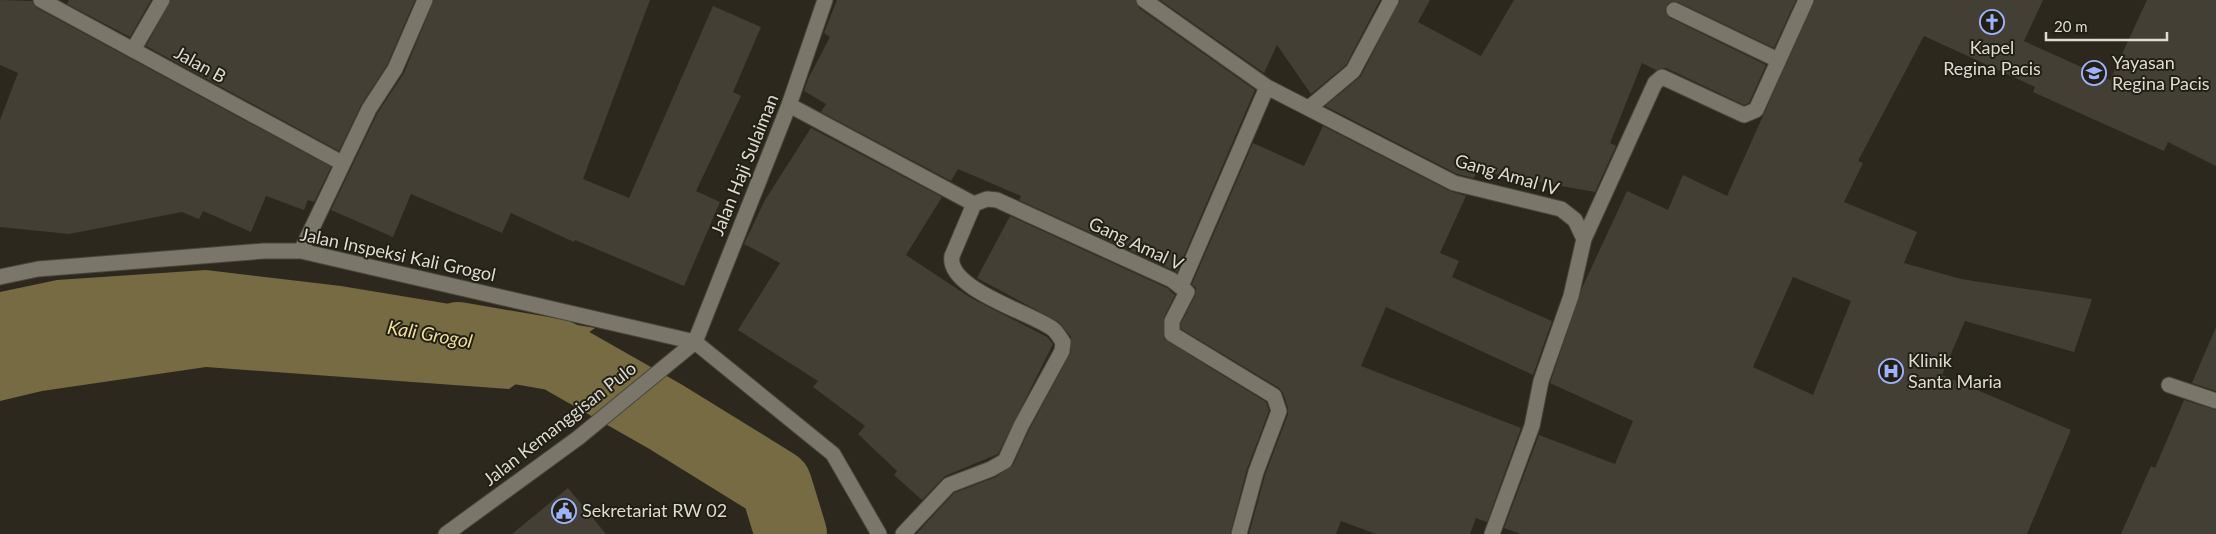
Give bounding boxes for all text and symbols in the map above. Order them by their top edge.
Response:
church icon: Kapel Regina Pacis [1979,9,2005,35]
scale bar [2046,10,2167,42]
text: 20 m [2054,17,2088,35]
place label: Kapel Regina Pacis [1943,36,2041,79]
street label: Jalan B [171,41,230,87]
place label: Yayasan Regina Pacis [2112,51,2210,94]
school or university icon: Yayasan Regina Pacis [2081,60,2107,86]
street label: Jalan Haji Sulaiman [706,91,782,239]
street label: Gang Amal IV [1453,149,1563,200]
street label: Gang Amal V [1086,212,1188,275]
street label: Jalan Inspeksi Kali Grogol [298,223,498,285]
water label: Kali Grogol [386,315,474,352]
place label: Klinik Santa Maria [1908,349,2002,392]
street label: Jalan Kemanggisan Pulo [478,357,640,490]
hospital icon: Klinik Santa Maria [1878,358,1904,384]
public building icon: Sekretariat RW 02 [551,498,577,524]
place label: Sekretariat RW 02 [582,499,727,521]

